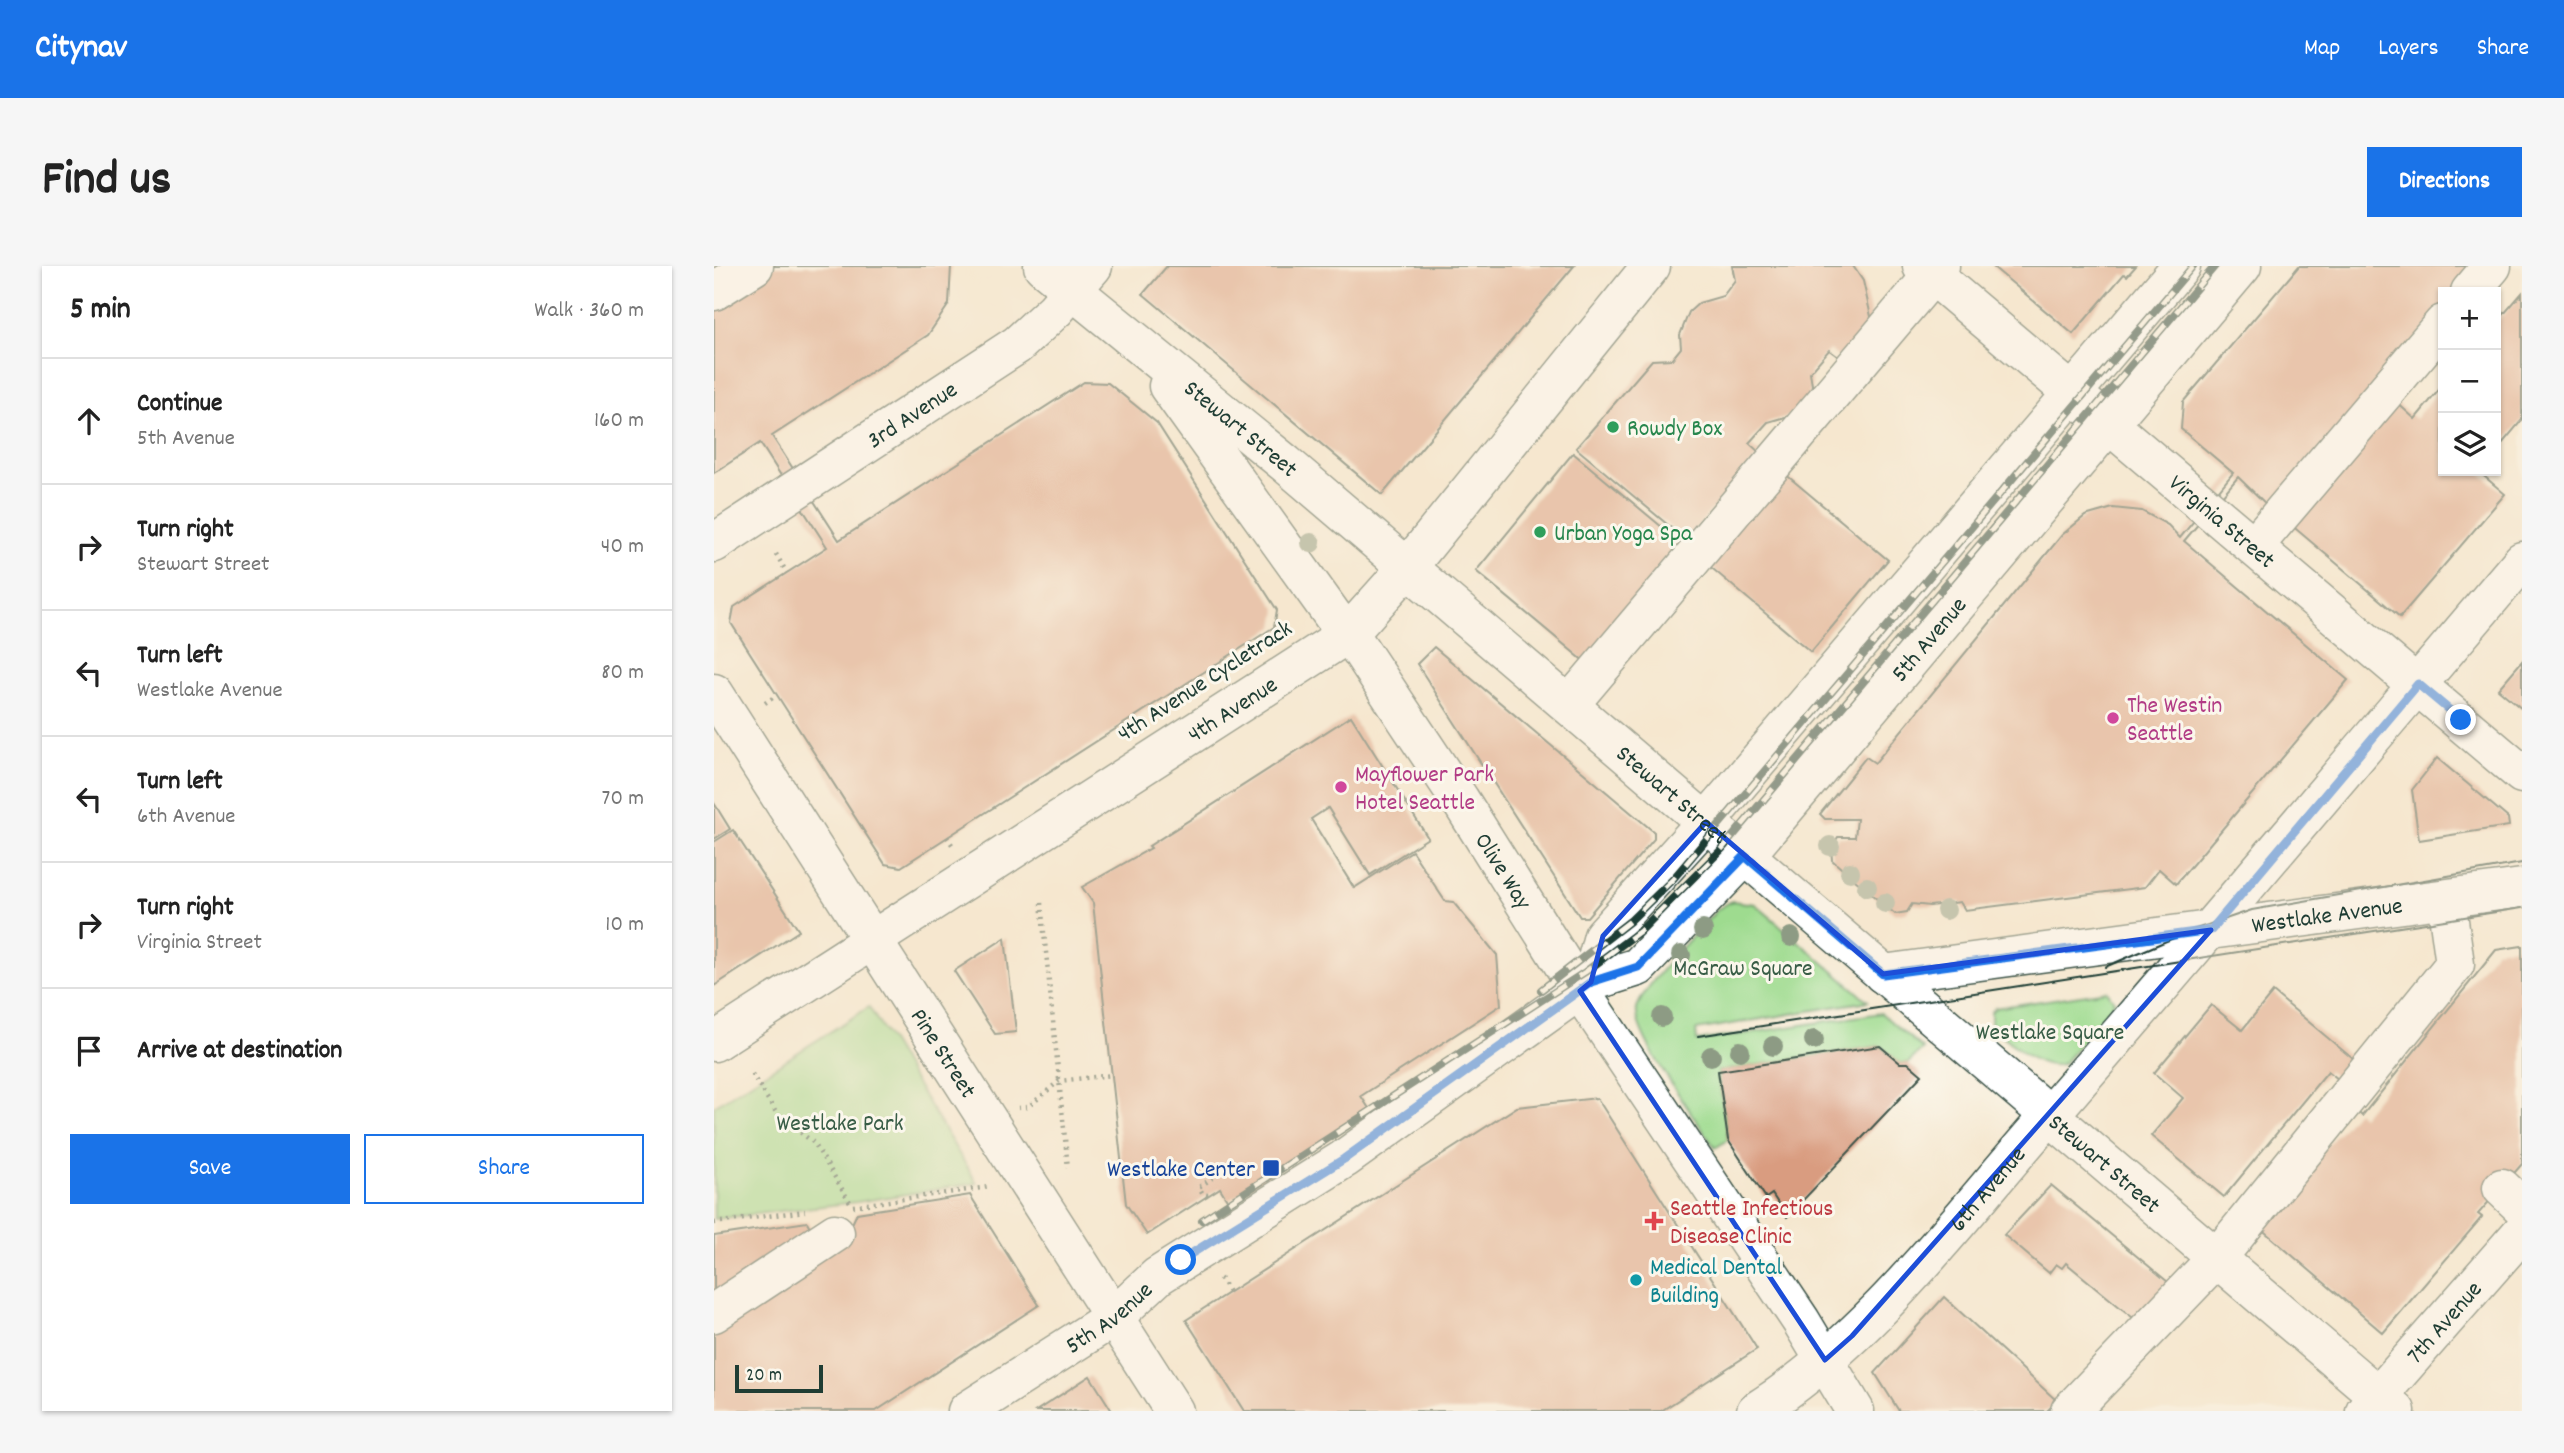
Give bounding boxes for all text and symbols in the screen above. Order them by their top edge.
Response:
text: Citynav [35,26,127,73]
text: Map [2304,32,2340,66]
text: Layers [2378,32,2439,66]
text: Share [2477,32,2529,66]
text: Find us [42,147,171,217]
button: Directions [2367,147,2522,217]
map controls [2438,287,2501,476]
button: + [2438,287,2501,350]
text: 5 min [70,290,131,333]
text: Walk · 360 m [534,295,644,328]
button: − [2438,350,2501,413]
street label: Stewart Street [1175,373,1304,487]
street label: 3rd Avenue [861,374,965,459]
text: Continue [137,386,222,423]
icon: ahead [70,402,108,440]
text: 160 m [594,405,644,438]
place label: Rowdy Box [1627,413,1722,447]
button: layers [2438,413,2501,476]
marker: Rowdy Box [1605,419,1621,435]
text: 5th Avenue [137,423,235,456]
street label: Virginia Street [2160,468,2282,578]
text: Turn right [137,512,234,549]
place label: Urban Yoga Spa [1554,518,1693,552]
marker: Urban Yoga Spa [1532,524,1548,540]
icon: right [70,528,108,566]
text: 40 m [601,531,644,564]
text: Stewart Street [137,549,270,582]
street label: 5th Avenue [1885,591,1976,691]
street label: 4th Avenue Cycletrack [1111,613,1297,747]
text: Turn left [137,638,223,675]
icon: left [70,654,108,692]
text: 80 m [601,657,644,690]
street label: 4th Avenue [1182,669,1282,749]
text: Westlake Avenue [137,675,283,708]
place label: The Westin Seattle [2127,690,2222,752]
route end [2445,704,2476,735]
marker: The Westin Seattle [2105,710,2121,726]
street label: Stewart Street [1607,739,1735,854]
place label: Mayflower Park Hotel Seattle [1355,759,1494,821]
text: Turn left [137,764,223,801]
marker: Mayflower Park Hotel Seattle [1333,779,1349,795]
icon: left [70,780,108,818]
text: 70 m [602,783,644,816]
text: 6th Avenue [137,801,236,834]
street label: Olive Way [1465,827,1539,918]
text: Turn right [137,890,234,927]
street label: Westlake Avenue [2250,890,2405,944]
icon: right [70,906,108,944]
text: 10 m [605,909,644,942]
text: Virginia Street [137,927,262,960]
park label: McGraw Square [1673,953,1813,987]
street label: Pine Street [900,1003,983,1106]
park label: Westlake Square [1976,1017,2124,1051]
icon: arrive [70,1032,108,1070]
text: Arrive at destination [137,1033,342,1070]
street label: Stewart Street [2039,1107,2167,1223]
park label: Westlake Park [776,1108,904,1142]
button: Save [70,1134,350,1204]
button: Share [364,1134,644,1204]
street label: 6th Avenue [1943,1140,2035,1241]
place label: Westlake Center [1107,1154,1255,1188]
marker: Westlake Center [1261,1158,1281,1178]
place label: Seattle Infectious Disease Clinic [1670,1193,1833,1255]
marker: Seattle Infectious Disease Clinic [1644,1211,1664,1231]
route start [1165,1244,1196,1275]
place label: Medical Dental Building [1650,1252,1783,1314]
marker: Medical Dental Building [1628,1272,1644,1288]
street label: 5th Avenue [1060,1275,1162,1364]
street label: 7th Avenue [2400,1275,2492,1372]
scale bar [735,1362,822,1394]
text: 20 m [746,1363,782,1390]

